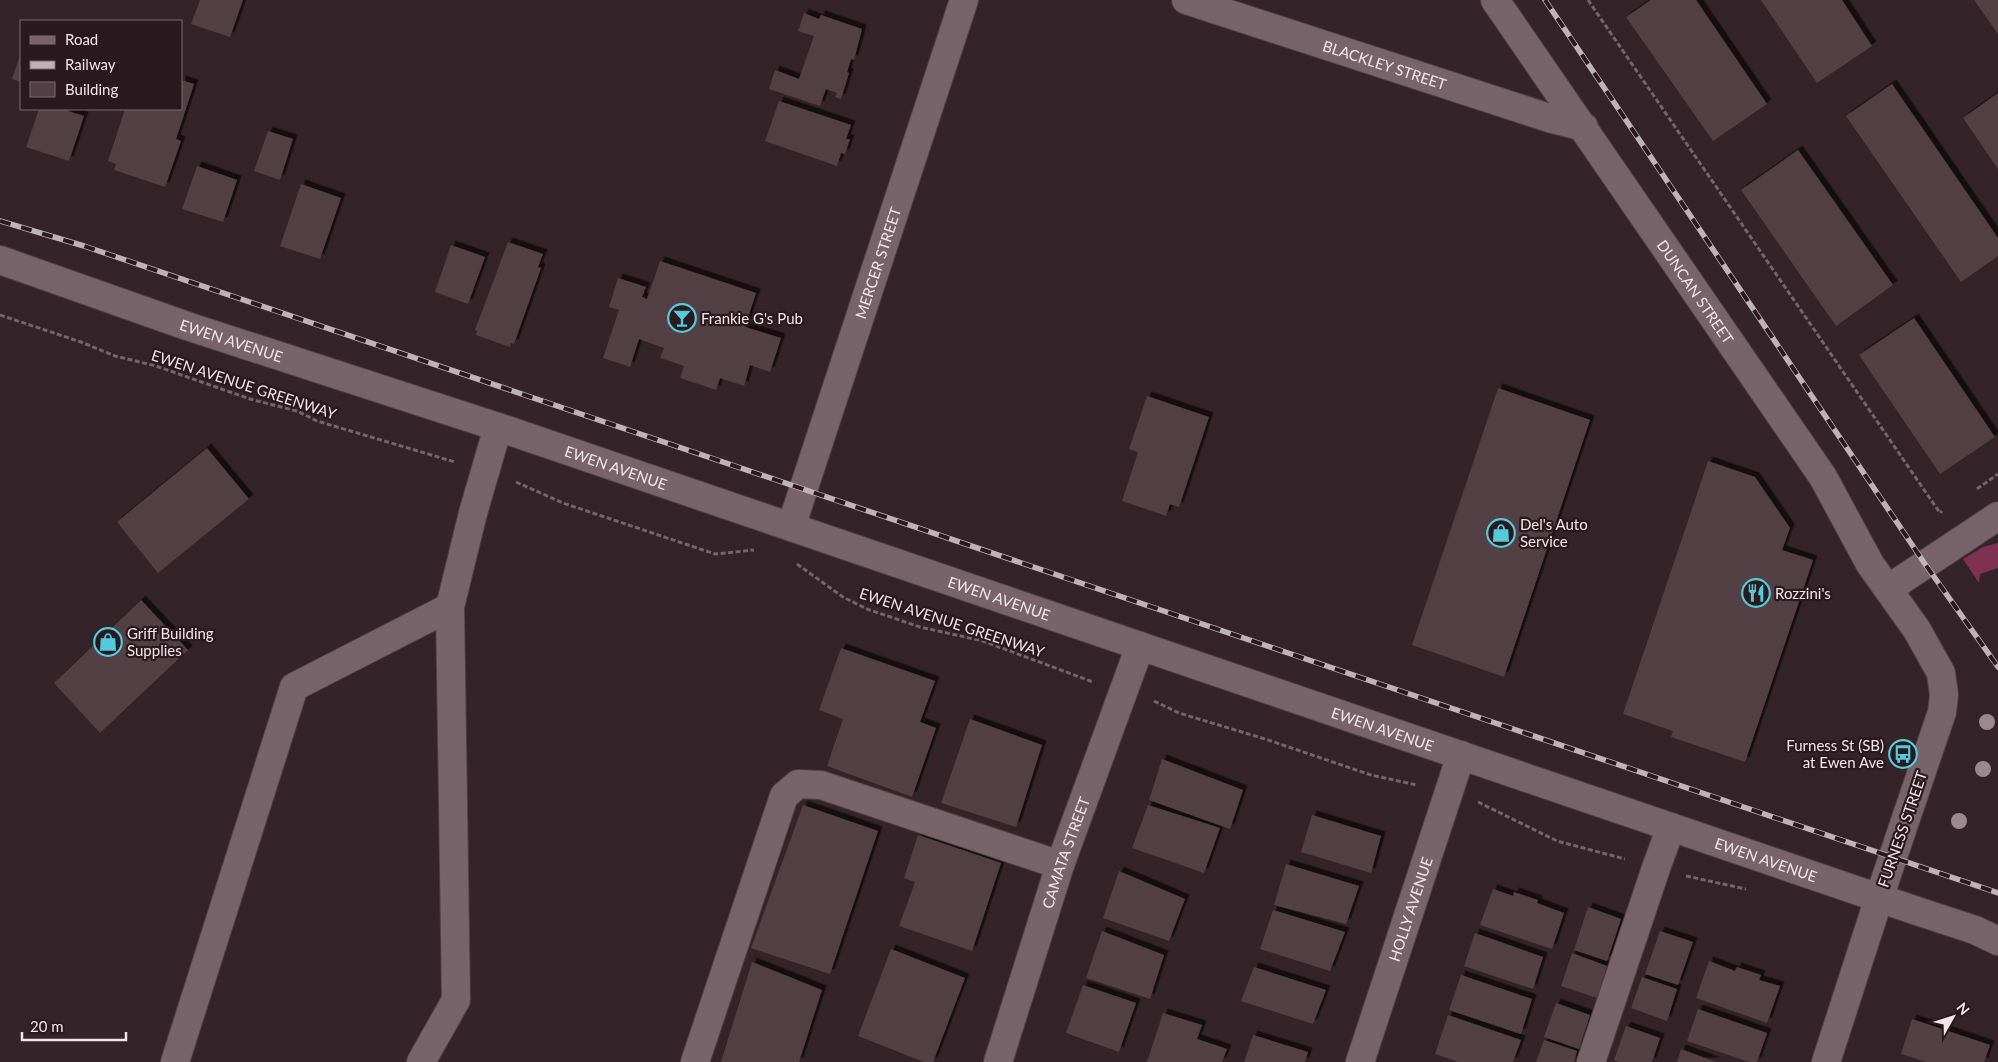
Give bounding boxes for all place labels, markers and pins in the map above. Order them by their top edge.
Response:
bar icon: Frankie G's Pub [667,303,697,333]
place label: Frankie G's Pub [701,309,803,327]
place label: Del's Auto Service [1520,515,1588,550]
shop icon: Del's Auto Service [1486,518,1516,548]
restaurant icon: Rozzini's [1741,578,1771,608]
place label: Rozzini's [1775,584,1831,602]
place label: Griff Building Supplies [127,624,214,659]
shop icon: Griff Building Supplies [93,627,123,657]
place label: Furness St (SB) at Ewen Ave [1786,736,1884,771]
bus stop icon: Furness St (SB) at Ewen Ave [1888,739,1918,769]

